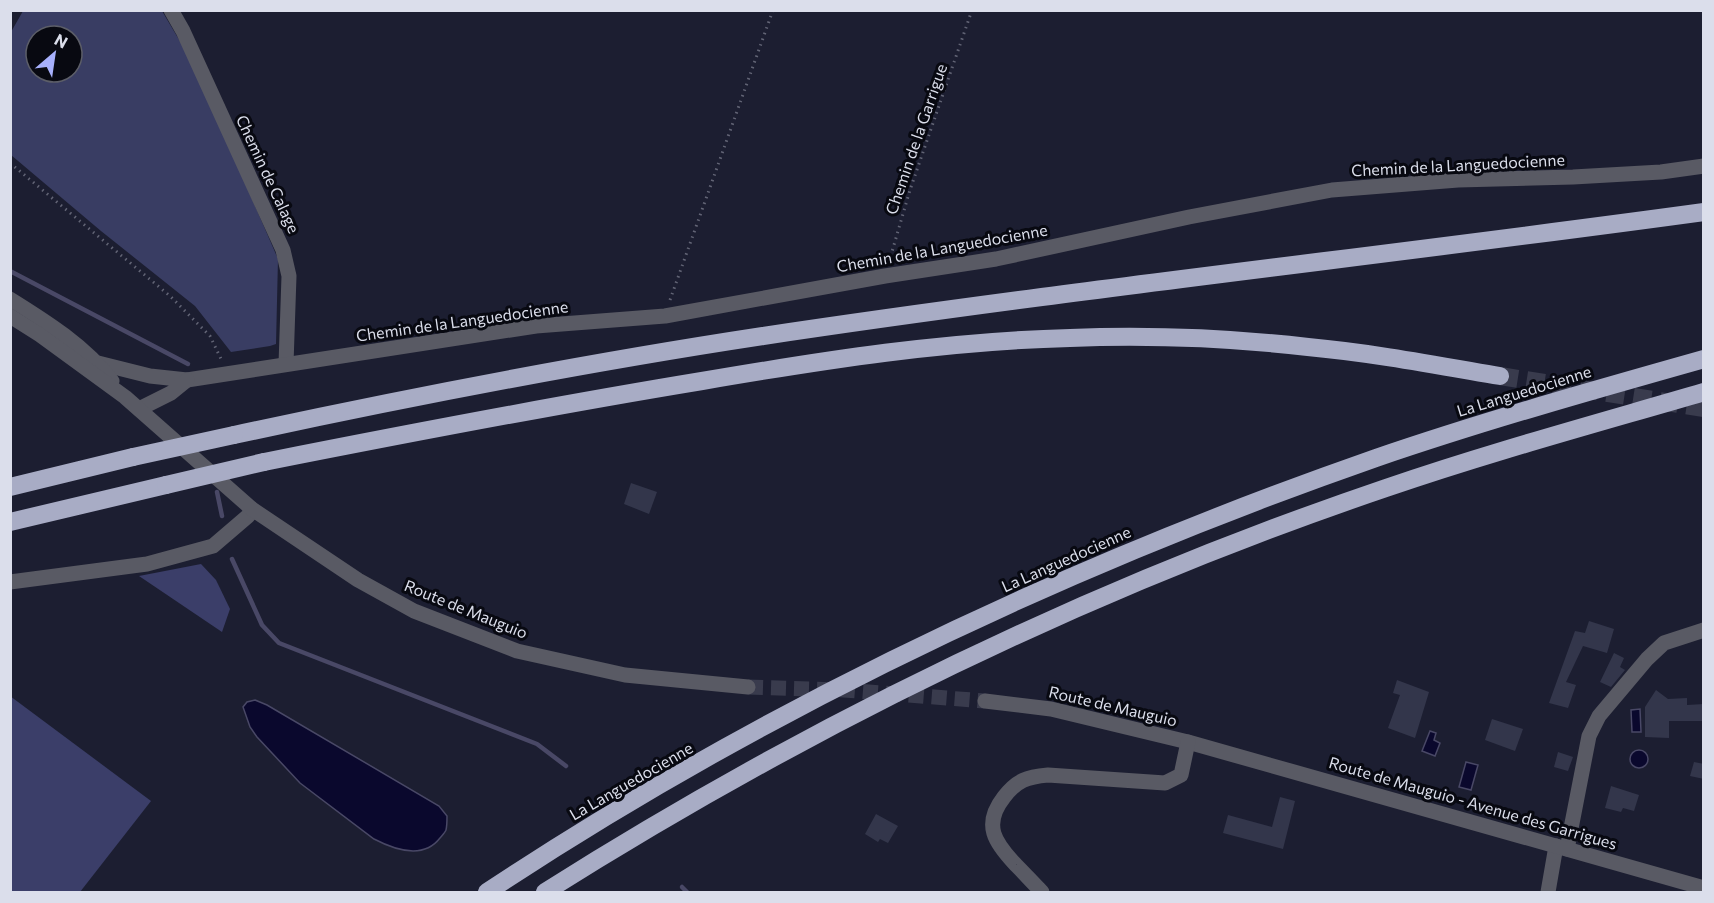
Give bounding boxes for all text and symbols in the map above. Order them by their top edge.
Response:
north arrow [24,24,84,84]
text: N [52,29,71,52]
street label: Chemin de la Garrigue [881,61,950,217]
street label: Chemin de Calage [233,112,304,236]
street label: Chemin de la Languedocienne [1351,149,1565,180]
street label: Chemin de la Languedocienne [835,220,1049,275]
street label: Chemin de la Languedocienne [355,296,569,345]
street label: La Languedocienne [1454,361,1593,420]
street label: La Languedocienne [998,522,1133,596]
street label: Route de Mauguio [402,575,531,642]
street label: Route de Mauguio [1047,682,1179,730]
street label: La Languedocienne [566,737,696,824]
street label: Route de Mauguio - Avenue des Garrigues [1327,752,1619,853]

